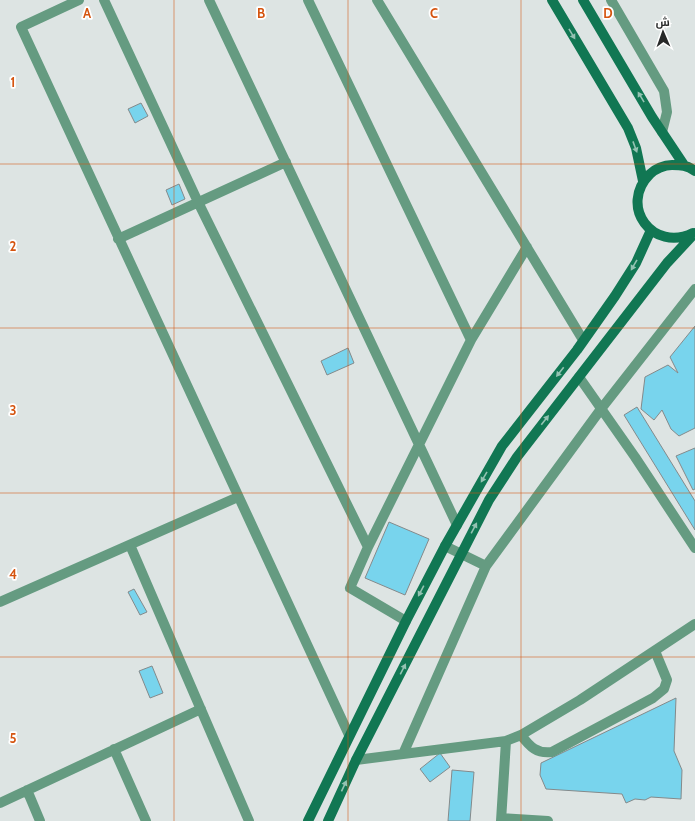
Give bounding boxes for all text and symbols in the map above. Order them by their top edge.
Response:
text: A [83,5,92,21]
text: B [257,5,265,21]
text: C [430,5,438,21]
text: D [603,5,613,21]
north arrow [643,12,683,52]
text: ش [655,15,670,29]
one-way arrow [569,28,576,39]
text: 1 [11,74,15,90]
one-way arrow [637,91,644,103]
one-way arrow [633,141,639,153]
text: 2 [10,238,17,254]
one-way arrow [631,259,638,271]
one-way arrow [556,366,564,377]
text: 3 [9,402,17,418]
one-way arrow [541,415,549,425]
one-way arrow [481,471,488,483]
one-way arrow [471,523,477,534]
text: 4 [9,566,17,582]
one-way arrow [418,585,424,597]
one-way arrow [399,664,406,675]
text: 5 [10,730,17,746]
one-way arrow [341,780,347,791]

